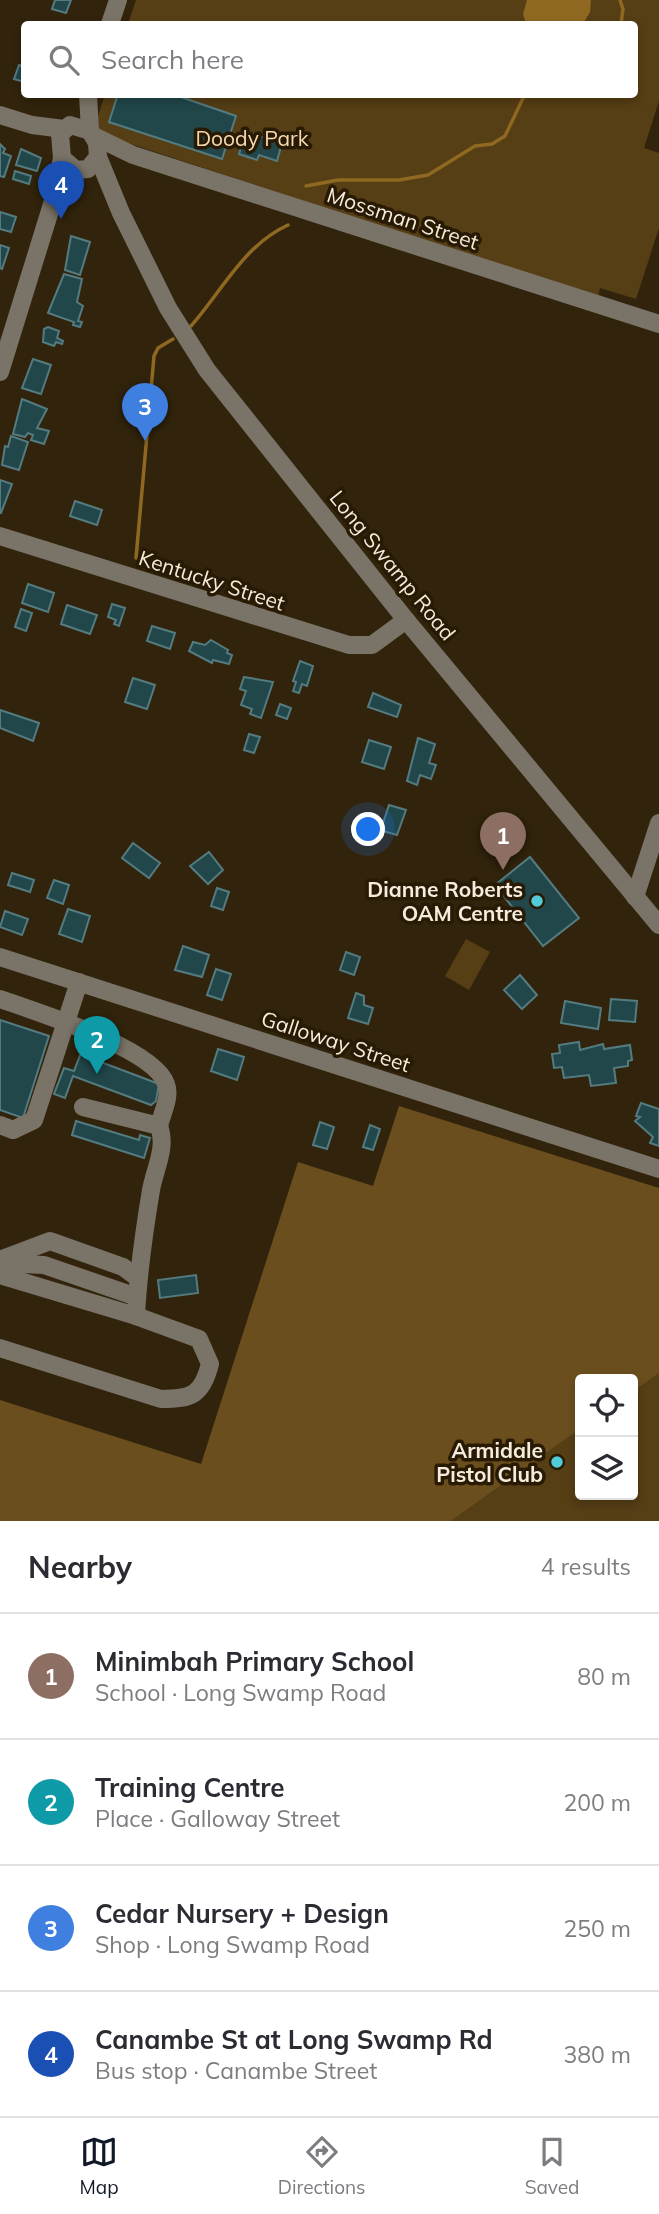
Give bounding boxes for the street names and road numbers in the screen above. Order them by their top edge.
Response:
street label: Mossman Street [324,181,482,255]
street label: Long Swamp Road [325,485,461,645]
street label: Kentucky Street [136,544,288,616]
street label: Galloway Street [258,1005,414,1077]

